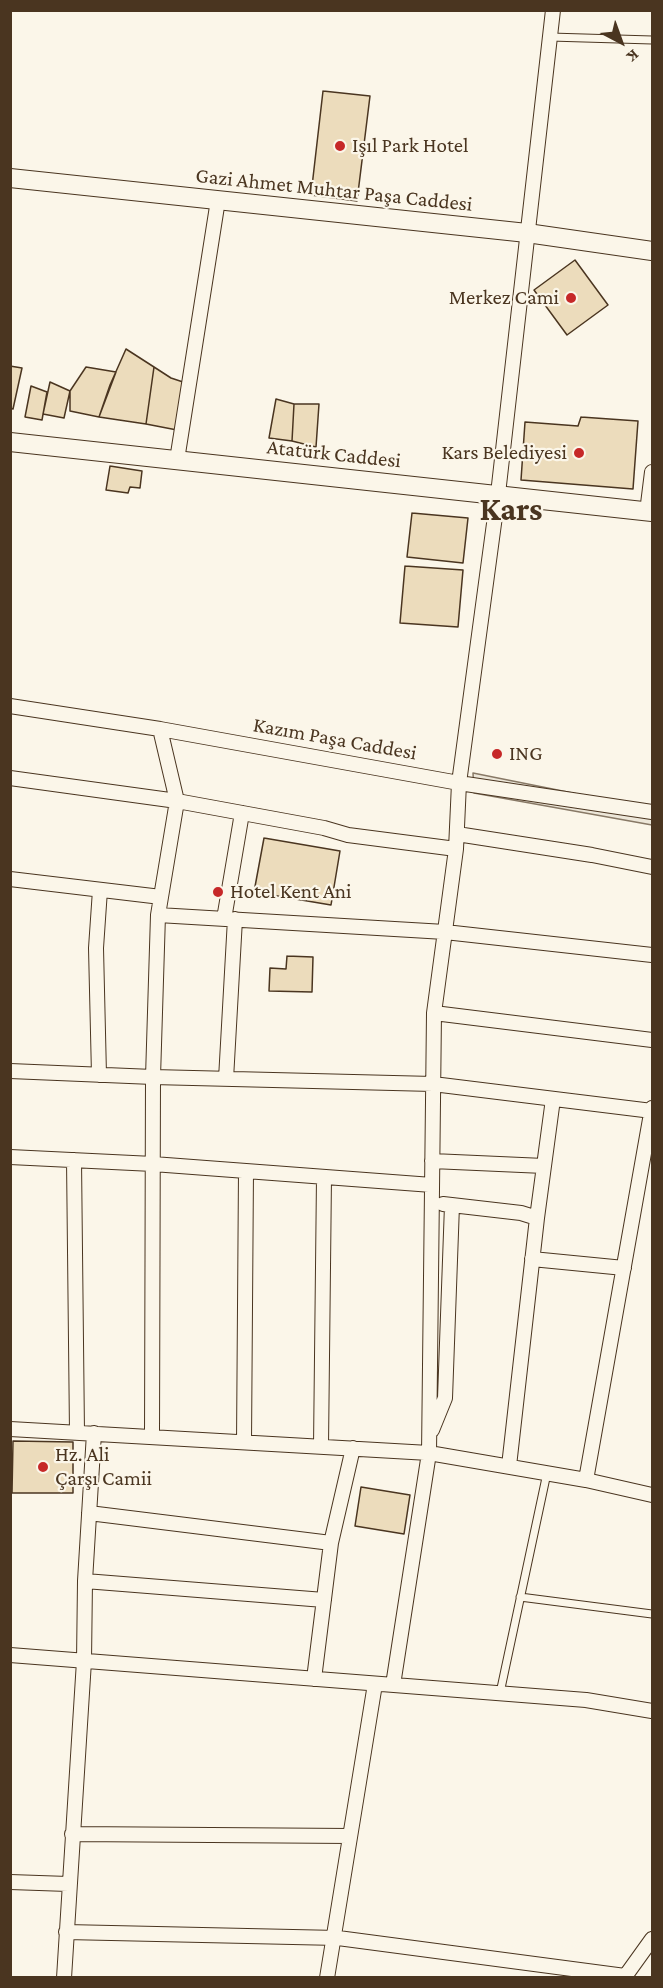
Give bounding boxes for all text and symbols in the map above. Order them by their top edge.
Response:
north arrow [591,12,651,72]
text: K [624,46,643,66]
place label: Işıl Park Hotel [352,133,469,159]
marker: Işıl Park Hotel [333,139,347,153]
street label: Gazi Ahmet Muhtar Paşa Caddesi [194,163,474,217]
place label: Merkez Cami [449,285,559,311]
marker: Merkez Cami [564,291,578,305]
street label: Atatürk Caddesi [266,434,402,474]
place label: Kars Belediyesi [441,440,567,466]
marker: Kars Belediyesi [572,446,586,460]
district label: Kars [479,490,543,530]
street label: Kazım Paşa Caddesi [251,712,419,766]
place label: ING [509,741,542,767]
marker: ING [490,747,504,761]
place label: Hotel Kent Ani [230,879,352,905]
marker: Hotel Kent Ani [211,885,225,899]
place label: Hz. Ali Çarşı Camii [55,1442,152,1492]
marker: Hz. Ali Çarşı Camii [36,1460,50,1474]

